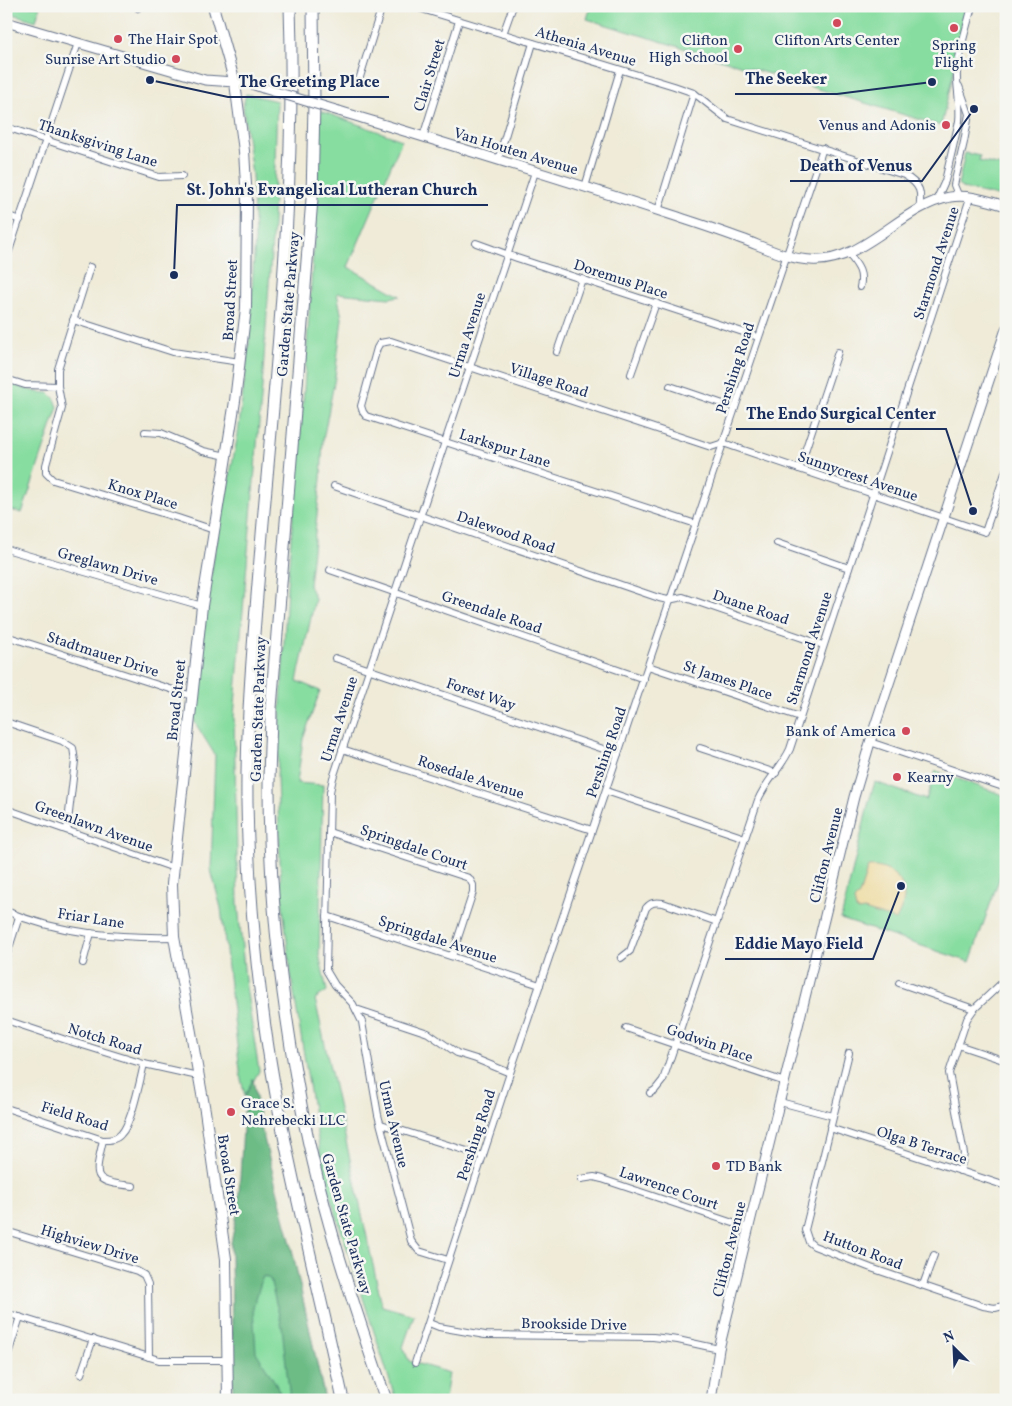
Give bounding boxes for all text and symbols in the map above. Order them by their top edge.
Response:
marker: Clifton Arts Center [831,17,843,29]
street label: Athenia Avenue [532,22,639,73]
marker: Spring Flight [948,22,960,34]
place label: The Hair Spot [128,30,218,51]
place label: Clifton High School [649,31,728,69]
place label: Clifton Arts Center [775,31,899,52]
marker: The Hair Spot [112,33,124,45]
place label: Spring Flight [932,36,976,74]
street label: Clair Street [409,37,451,114]
marker: Clifton High School [732,43,744,55]
place label: Sunrise Art Studio [45,50,166,71]
marker: Sunrise Art Studio [170,53,182,65]
callout: The Seeker [735,63,837,94]
callout: The Greeting Place [228,66,389,97]
text: The Seeker [745,69,828,91]
text: The Greeting Place [238,72,380,94]
street label: Thanksgiving Lane [35,115,160,174]
place label: Venus and Adonis [819,116,936,137]
marker: Venus and Adonis [940,119,952,131]
street label: Van Houten Avenue [451,123,580,181]
callout: Death of Venus [790,150,922,181]
text: Death of Venus [800,156,912,178]
callout: St. John's Evangelical Lutheran Church [177,174,488,205]
text: St. John's Evangelical Lutheran Church [186,180,478,202]
street label: Starmond Avenue [909,204,966,323]
street label: Garden State Parkway [273,231,306,378]
street label: Doremus Place [571,255,670,306]
street label: Broad Street [219,259,244,342]
street label: Urma Avenue [445,290,492,381]
street label: Pershing Road [712,320,761,417]
street label: Village Road [506,359,591,404]
callout: The Endo Surgical Center [736,398,946,429]
text: The Endo Surgical Center [746,404,936,426]
street label: Larkspur Lane [456,425,553,474]
street label: Sunnycrest Avenue [795,447,920,508]
street label: Knox Place [105,475,180,516]
street label: Dalewood Road [454,507,557,560]
street label: Greglawn Drive [55,543,160,592]
street label: Duane Road [709,585,792,631]
street label: Greendale Road [439,586,544,640]
street label: Starmond Avenue [782,589,839,708]
street label: Stadtmauer Drive [44,627,161,683]
street label: Garden State Parkway [246,636,273,782]
street label: St James Place [680,656,775,707]
street label: Broad Street [163,658,192,742]
street label: Urma Avenue [317,674,364,765]
street label: Forest Way [443,674,518,717]
street label: Pershing Road [582,704,633,801]
place label: Bank of America [786,722,896,743]
marker: Bank of America [900,725,912,737]
street label: Rosedale Avenue [414,751,527,806]
place label: Kearny [907,768,954,789]
marker: Kearny [891,771,903,783]
street label: Greenlawn Avenue [31,796,156,859]
street label: Clifton Avenue [805,805,849,905]
street label: Springdale Court [357,820,470,877]
street label: Friar Lane [56,904,126,935]
street label: Springdale Avenue [375,911,500,970]
callout: Eddie Mayo Field [725,928,873,959]
text: Eddie Mayo Field [735,934,864,956]
street label: Notch Road [65,1019,144,1062]
street label: Godwin Place [664,1020,755,1069]
street label: Urma Avenue [372,1079,413,1170]
street label: Pershing Road [453,1087,502,1184]
place label: Grace S. Nehrebecki LLC [241,1094,346,1132]
street label: Field Road [38,1097,111,1138]
marker: Grace S. Nehrebecki LLC [225,1106,237,1118]
street label: Olga B Terrace [874,1122,970,1171]
street label: Broad Street [211,1133,244,1217]
street label: Garden State Parkway [315,1152,376,1297]
place label: TD Bank [726,1157,782,1178]
marker: TD Bank [710,1160,722,1172]
street label: Lawrence Court [616,1163,721,1216]
street label: Clifton Avenue [708,1199,752,1299]
street label: Highview Drive [38,1220,141,1270]
street label: Hutton Road [820,1227,905,1276]
street label: Brookside Drive [521,1314,627,1337]
north arrow [930,1324,980,1374]
text: N [941,1327,958,1348]

